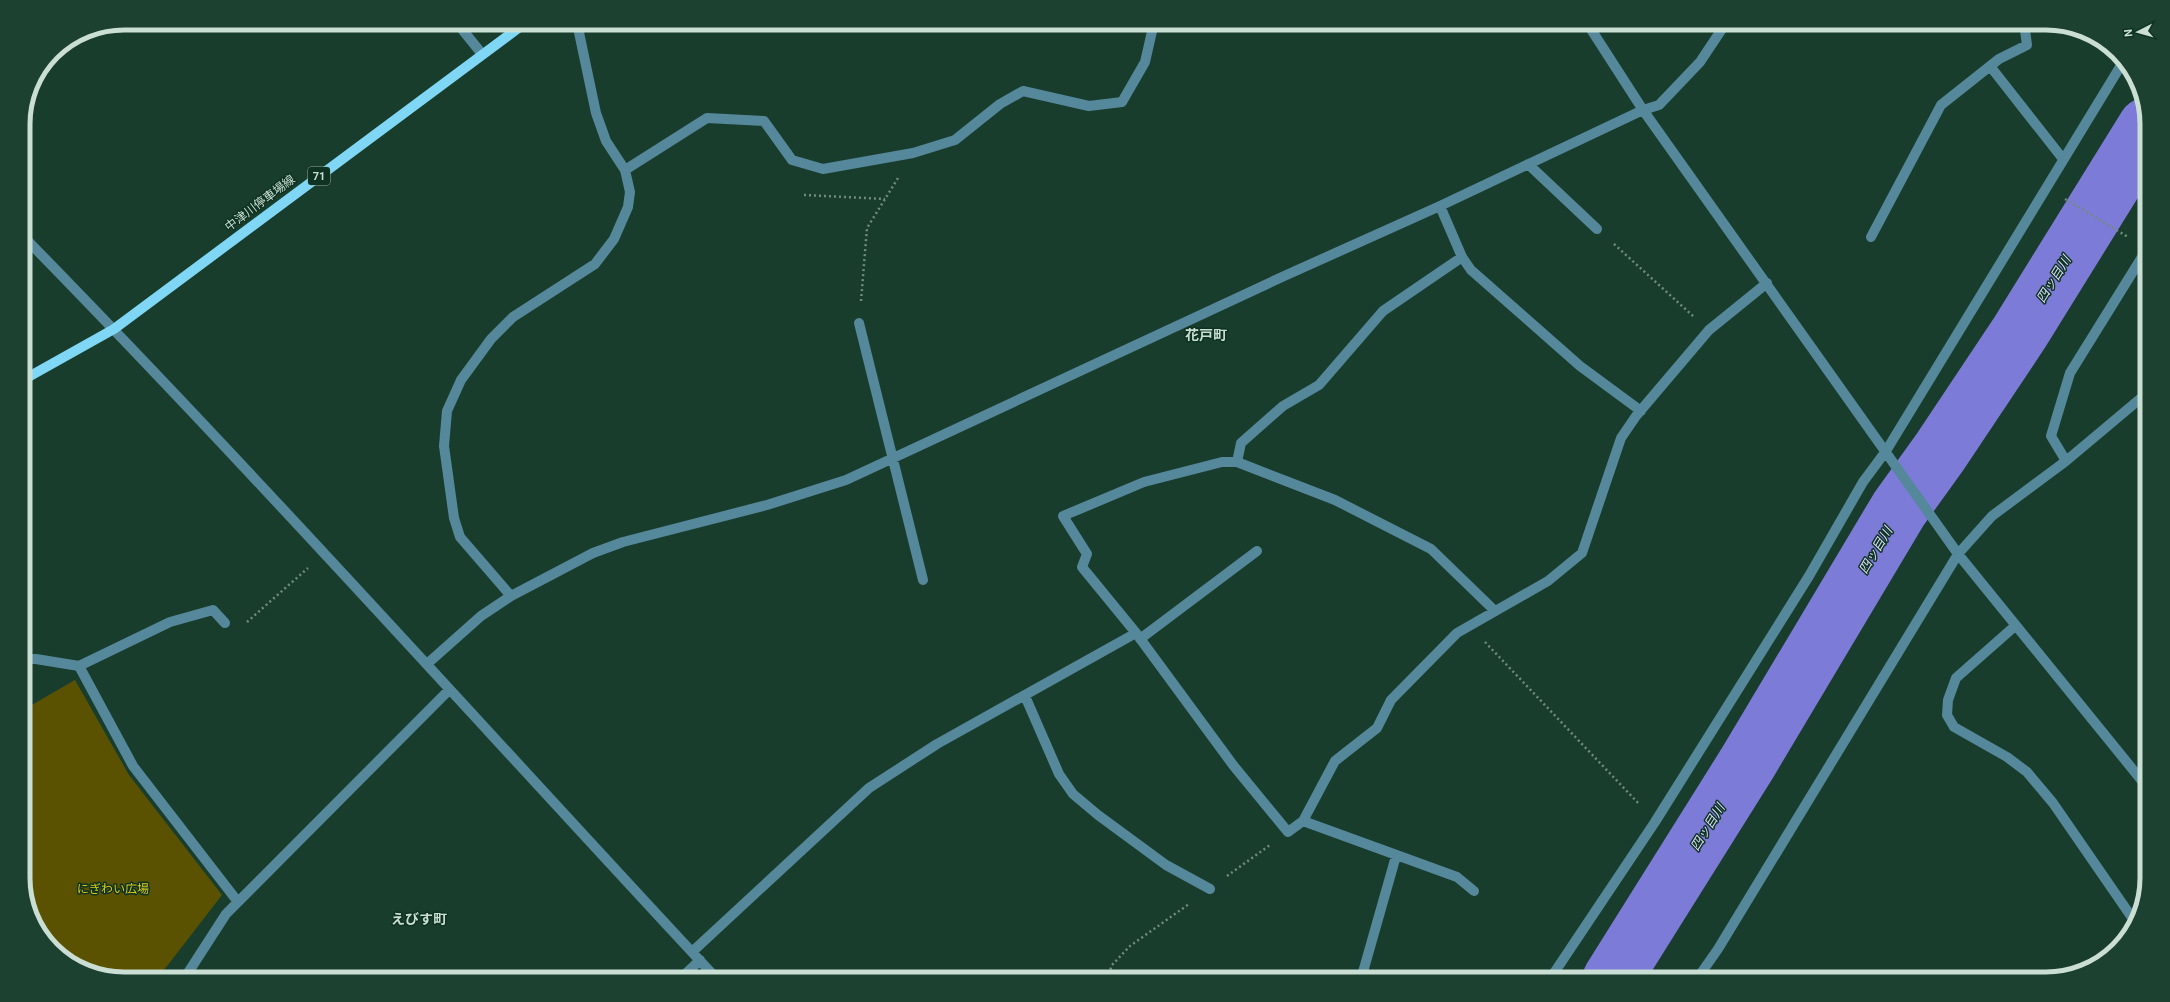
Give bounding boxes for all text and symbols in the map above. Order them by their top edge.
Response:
north arrow [2118,12,2158,52]
text: N [2122,28,2135,38]
road number: 71 [308,167,330,185]
street label: 中津川停車場線 [222,172,298,234]
water label: 四ッ目川 [2033,252,2075,305]
district label: 花戸町 [1185,327,1227,343]
water label: 四ッ目川 [1856,522,1896,576]
water label: 四ッ目川 [1687,800,1729,853]
park label: にぎわい広場 [77,882,149,896]
district label: えびす町 [391,911,447,927]

